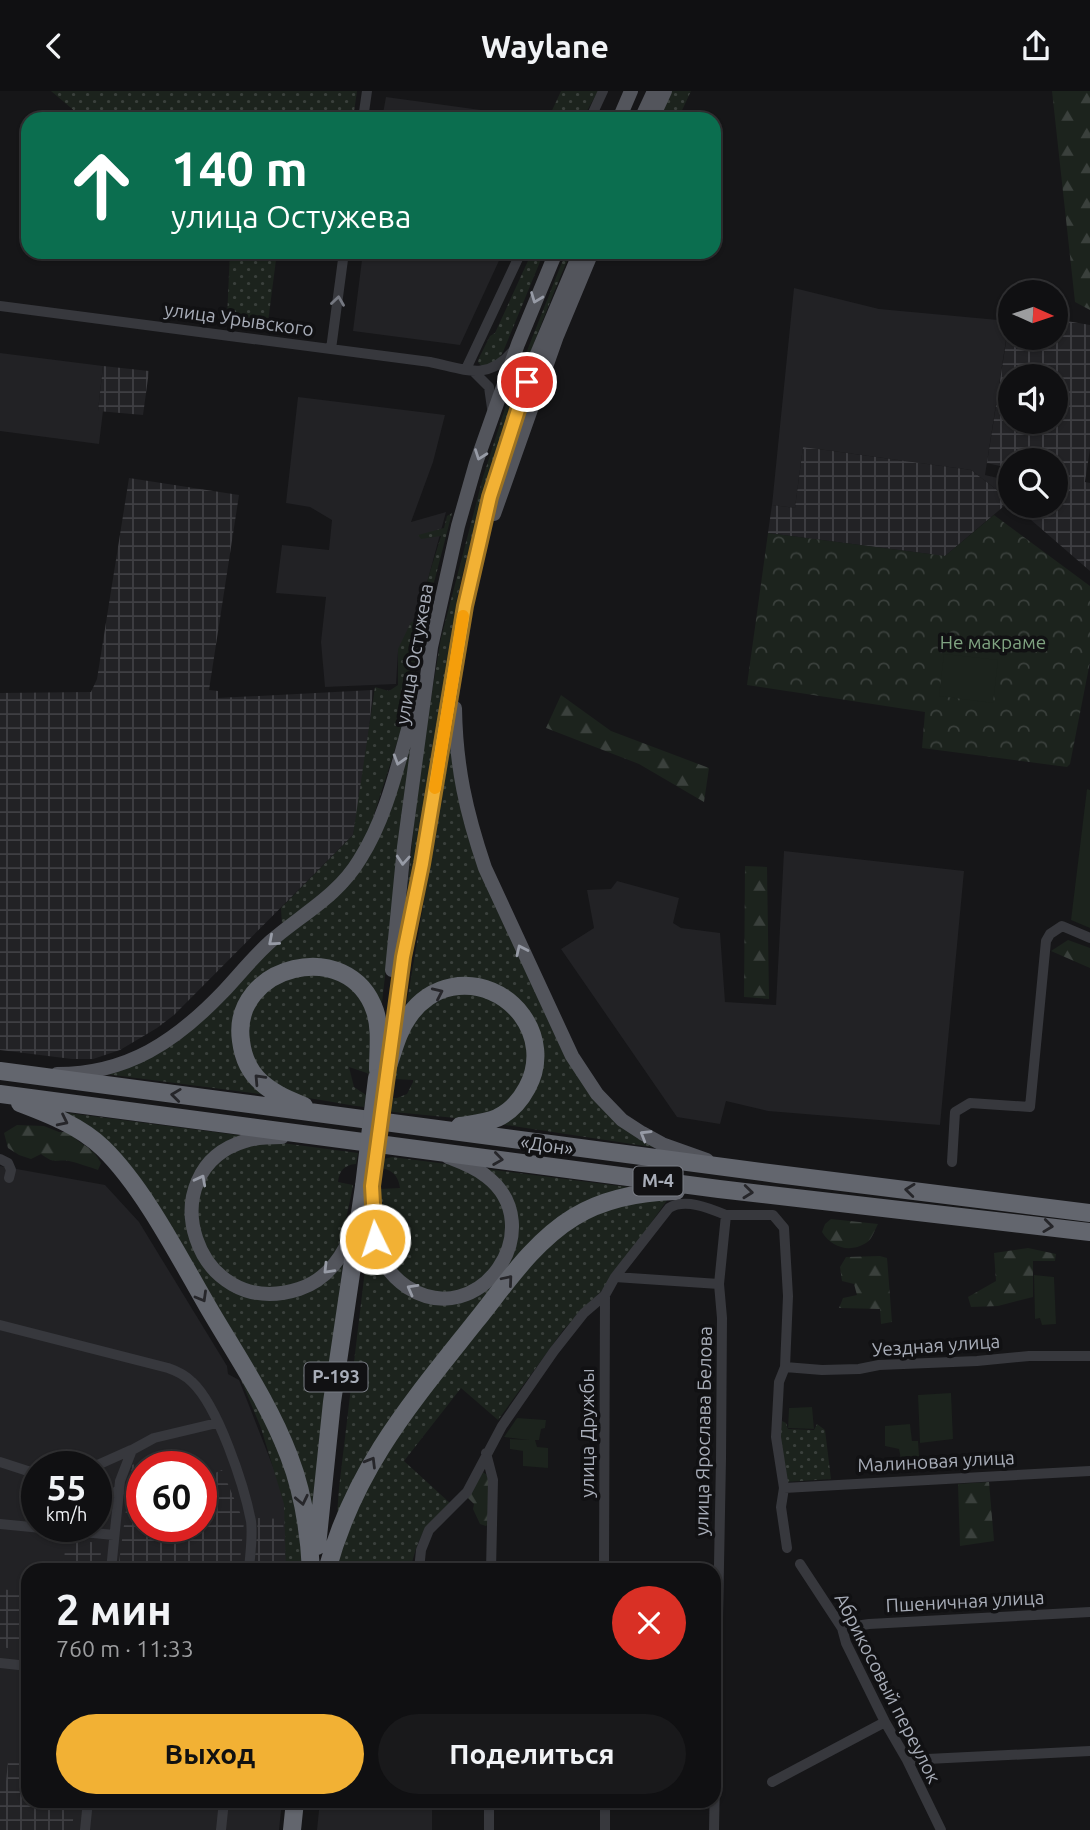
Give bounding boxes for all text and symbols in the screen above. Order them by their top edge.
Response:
icon: back [35,27,73,65]
icon: share [1017,27,1055,65]
text: Waylane [481,28,609,64]
icon: ahead [56,140,147,231]
text: 140 m [171,140,308,195]
text: улица Остужева [171,198,411,234]
north arrow [998,280,1068,350]
map controls [998,280,1068,518]
one-way arrow [531,291,545,303]
one-way arrow [330,295,345,307]
street label: улица Урывского [163,298,315,340]
pin [497,352,557,412]
icon: arrive [508,363,546,401]
button: sound [998,364,1068,434]
one-way arrow [474,448,488,460]
button: search [998,448,1068,518]
street label: улица Остужева [391,582,437,726]
park label: Не макраме [940,631,1046,653]
one-way arrow [392,753,407,765]
one-way arrow [396,855,411,866]
one-way arrow [268,933,281,945]
one-way arrow [515,944,529,957]
one-way arrow [431,987,443,1001]
one-way arrow [254,1074,267,1087]
one-way arrow [171,1088,182,1103]
one-way arrow [56,1113,68,1127]
street label: «Дон» [519,1130,575,1160]
one-way arrow [640,1130,653,1143]
one-way arrow [492,1152,504,1167]
road number: М-4 [634,1167,682,1196]
one-way arrow [192,1175,206,1187]
one-way arrow [904,1182,916,1197]
one-way arrow [743,1184,754,1199]
position arrow [338,1202,412,1276]
one-way arrow [1043,1219,1054,1234]
one-way arrow [324,1261,337,1274]
one-way arrow [500,1276,512,1289]
one-way arrow [406,1284,419,1297]
one-way arrow [194,1289,207,1302]
street label: улица Ярослава Белова [690,1326,716,1536]
street label: Уездная улица [871,1330,1001,1360]
road number: Р-193 [304,1363,368,1392]
street label: улица Дружбы [576,1368,598,1498]
street label: Малиновая улица [857,1446,1015,1476]
speed limit sign: 60 [126,1451,217,1542]
one-way arrow [363,1456,376,1469]
text: 55 [47,1467,86,1507]
one-way arrow [293,1494,308,1506]
text: km/h [46,1504,87,1524]
text: 2 мин [56,1586,172,1633]
button: close [612,1586,686,1660]
street label: Пшеничная улица [885,1586,1045,1616]
street label: Абрикосовый переулок [830,1589,946,1787]
text: 760 m · 11:33 [56,1636,194,1661]
button: Выход [56,1714,364,1794]
button: Поделиться [378,1714,686,1794]

